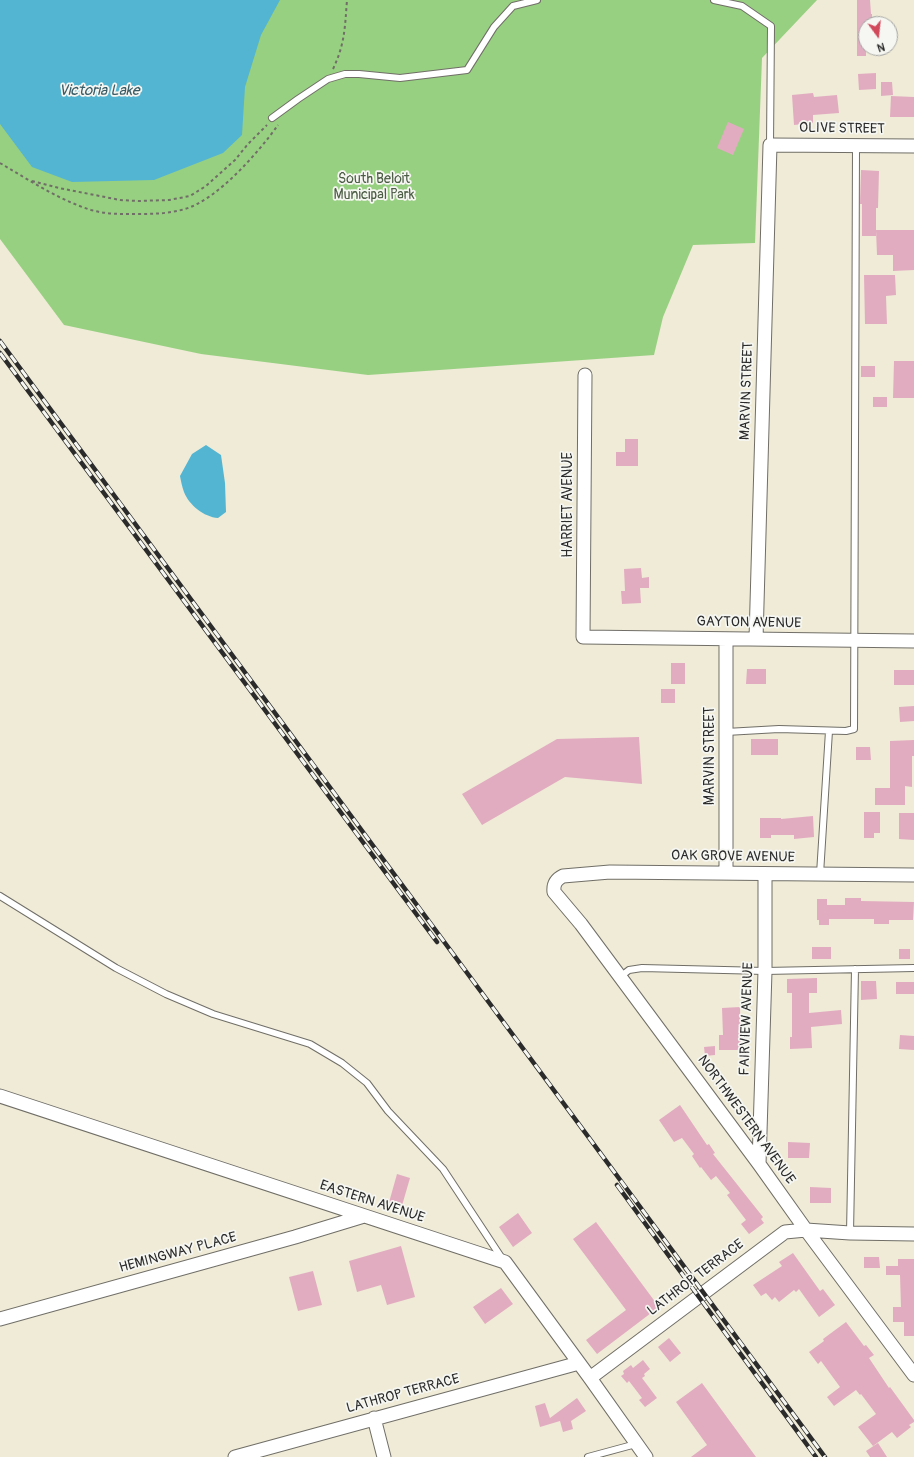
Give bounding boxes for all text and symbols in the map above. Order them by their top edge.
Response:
north arrow [858,16,898,56]
text: N [876,40,886,54]
water label: Victoria Lake [59,82,139,100]
street label: OLIVE STREET [799,120,885,138]
park label: South Beloit Municipal Park [333,171,415,204]
street label: MARVIN STREET [737,341,757,441]
street label: HARRIET AVENUE [560,452,576,558]
street label: GAYTON AVENUE [696,614,802,632]
street label: MARVIN STREET [702,707,718,805]
street label: OAK GROVE AVENUE [671,848,795,866]
street label: FAIRVIEW AVENUE [737,962,757,1076]
street label: NORTHWESTERN AVENUE [694,1052,798,1188]
street label: EASTERN AVENUE [317,1177,427,1227]
street label: HEMINGWAY PLACE [117,1229,239,1277]
street label: LATHROP TERRACE [644,1236,748,1320]
street label: LATHROP TERRACE [345,1371,461,1417]

